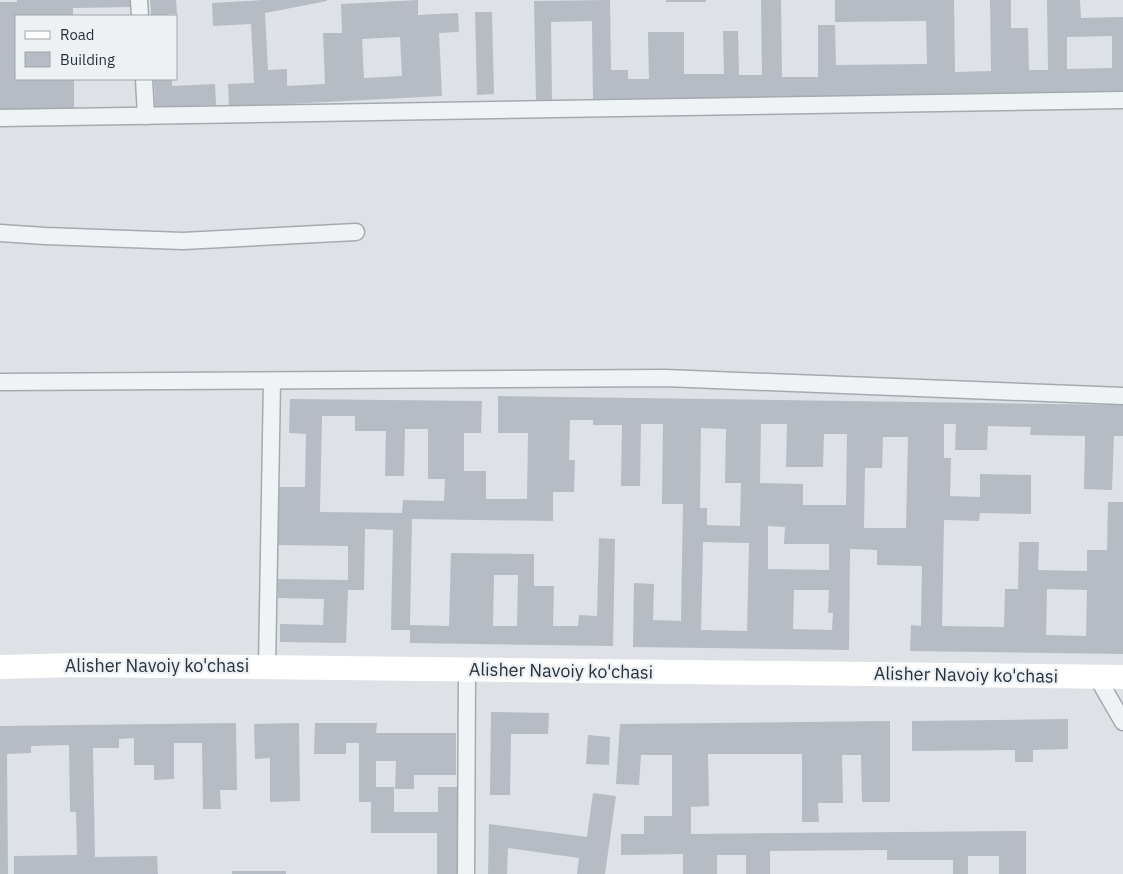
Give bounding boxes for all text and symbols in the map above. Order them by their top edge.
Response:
legend [15,15,178,80]
text: Road [60,25,95,44]
text: Building [60,50,115,69]
street label: Alisher Navoiy ko'chasi [65,654,249,677]
street label: Alisher Navoiy ko'chasi [469,657,653,684]
street label: Alisher Navoiy ko'chasi [874,661,1058,688]

